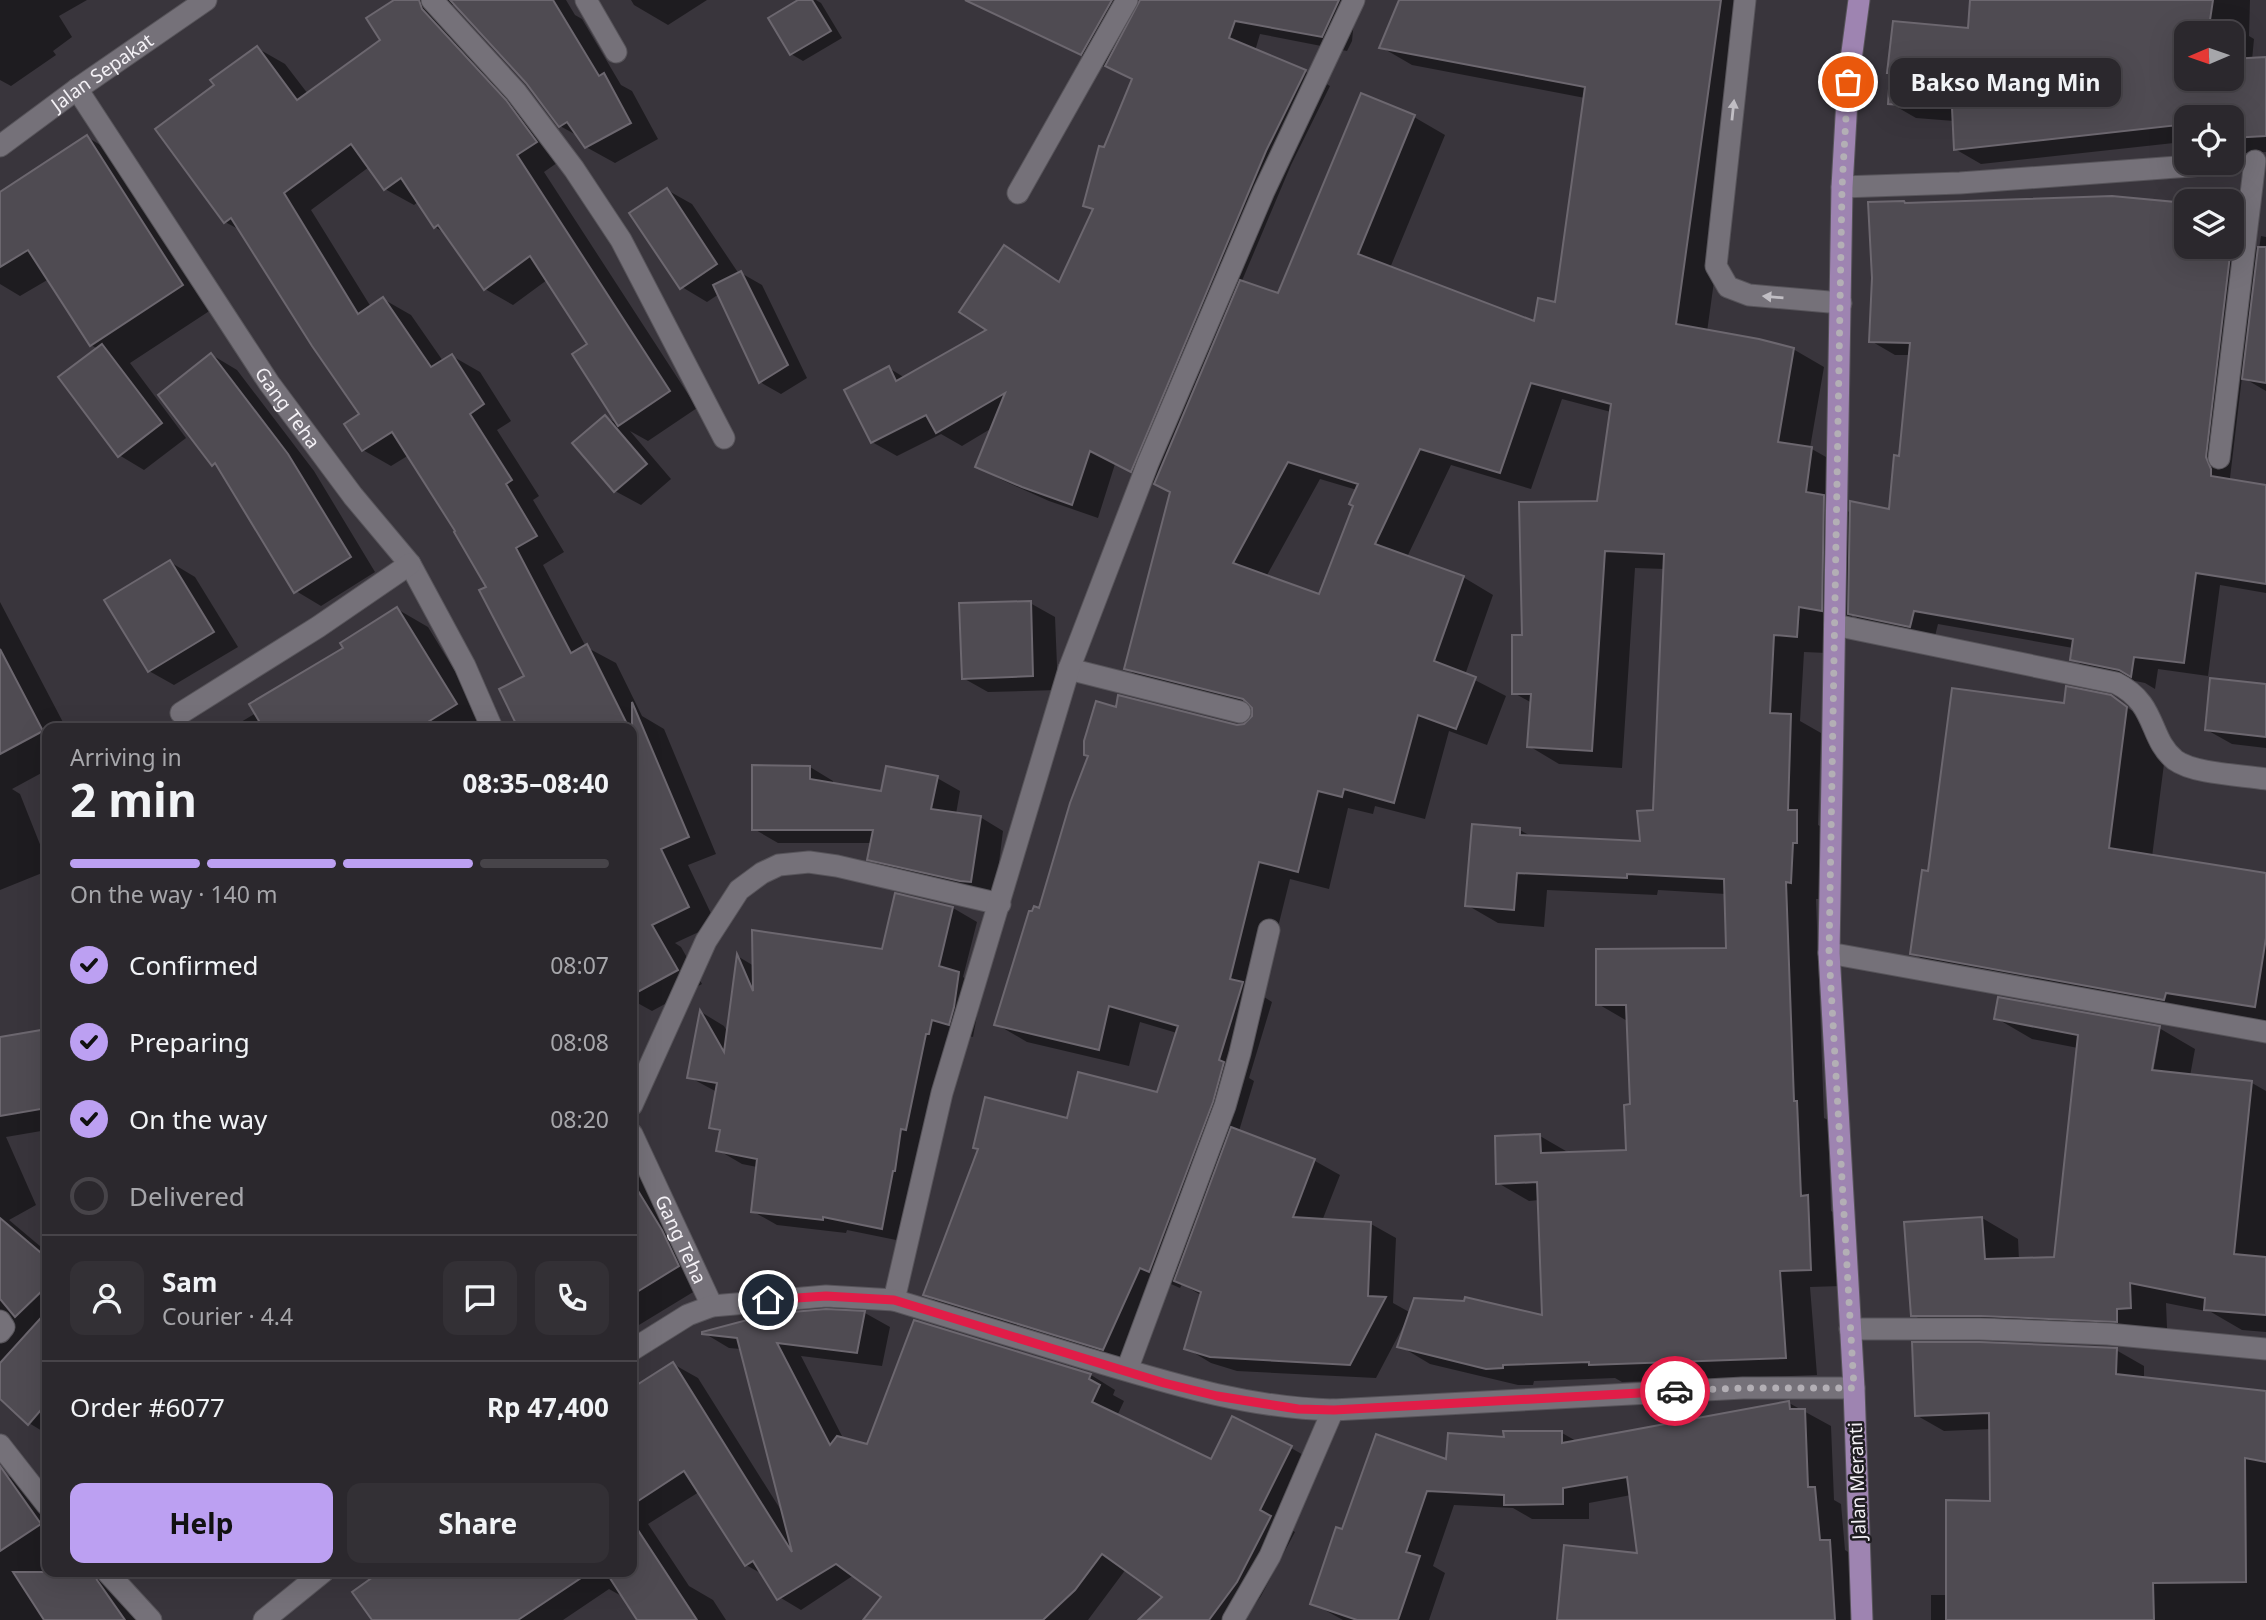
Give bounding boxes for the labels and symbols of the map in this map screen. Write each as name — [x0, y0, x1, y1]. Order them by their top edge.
north arrow — [2174, 21, 2244, 91]
street label: Jalan Sepakat — [44, 27, 158, 118]
pin — [1818, 52, 1878, 112]
callout: Bakso Mang Min — [1890, 57, 2121, 106]
one-way arrow — [1727, 99, 1738, 121]
one-way arrow — [1761, 291, 1783, 302]
street label: Gang Teha — [249, 362, 326, 454]
street label: Gang Teha — [649, 1191, 713, 1288]
pin — [738, 1270, 798, 1330]
courier — [1640, 1356, 1710, 1426]
street label: Jalan Meranti — [1842, 1422, 1872, 1542]

